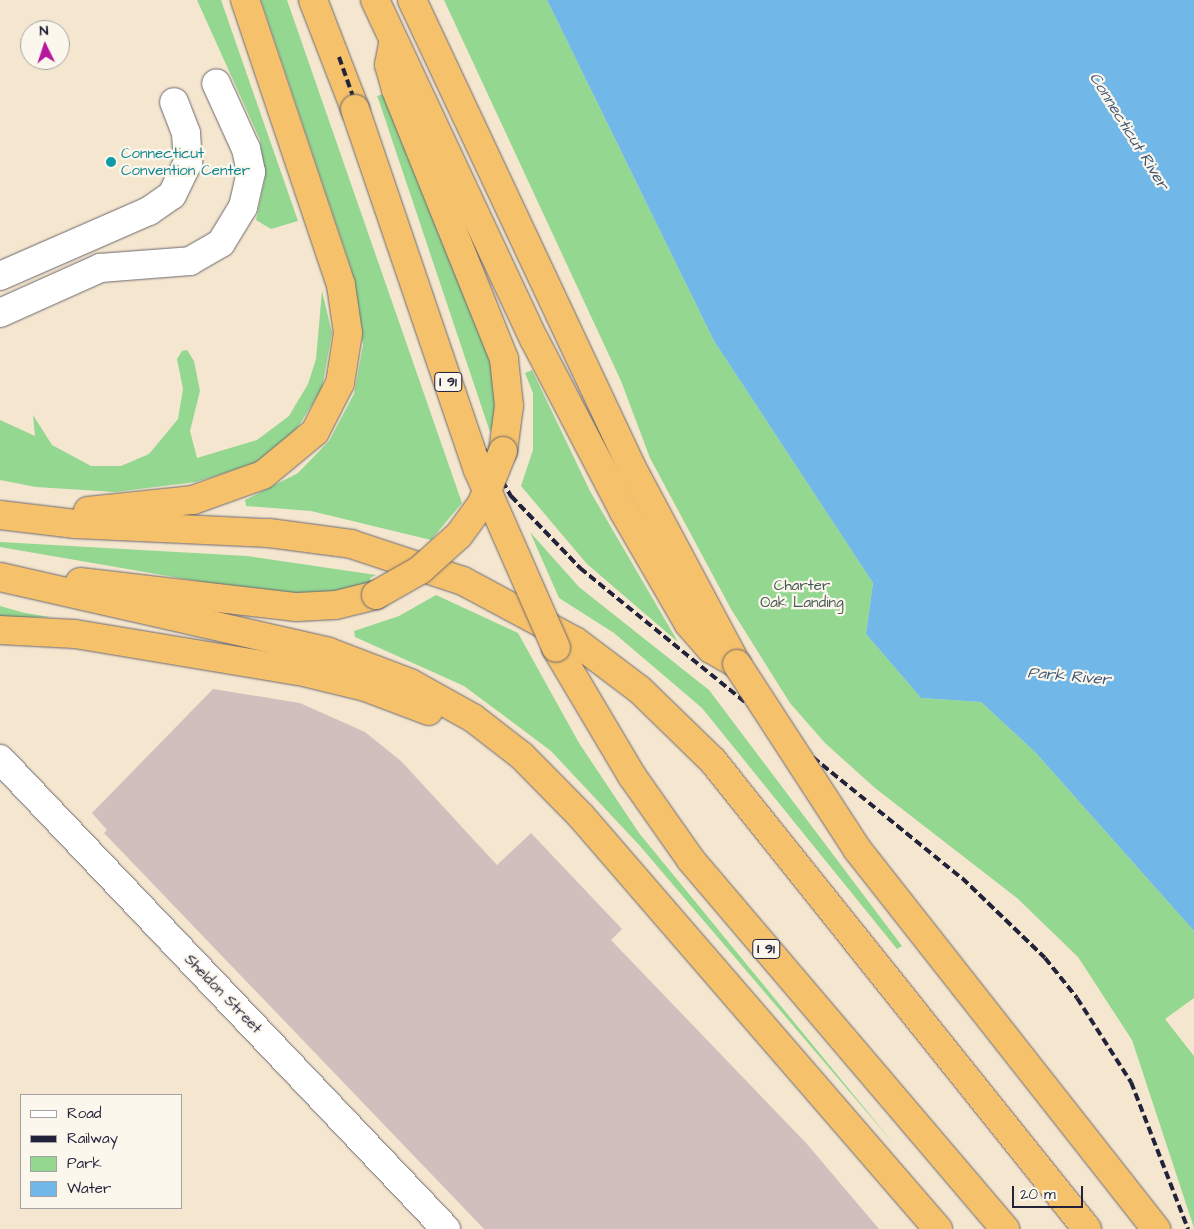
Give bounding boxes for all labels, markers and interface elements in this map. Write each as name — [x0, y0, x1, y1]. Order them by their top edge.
north arrow — [20, 20, 70, 70]
text: N — [39, 21, 49, 41]
water label: Connecticut River — [1085, 69, 1173, 193]
place label: Connecticut Convention Center — [121, 144, 250, 179]
marker: Connecticut Convention Center — [105, 156, 117, 168]
road number: I 91 — [434, 371, 462, 394]
park label: Charter Oak Landing — [760, 576, 844, 611]
water label: Park River — [1027, 663, 1111, 689]
road number: I 91 — [752, 938, 780, 961]
street label: Sheldon Street — [181, 951, 265, 1037]
legend — [20, 1094, 182, 1209]
text: Road — [67, 1103, 101, 1124]
text: Railway — [67, 1128, 118, 1149]
text: Park — [67, 1153, 102, 1174]
scale bar — [1014, 1176, 1085, 1208]
text: Water — [67, 1178, 111, 1199]
text: 20 m — [1020, 1184, 1056, 1205]

